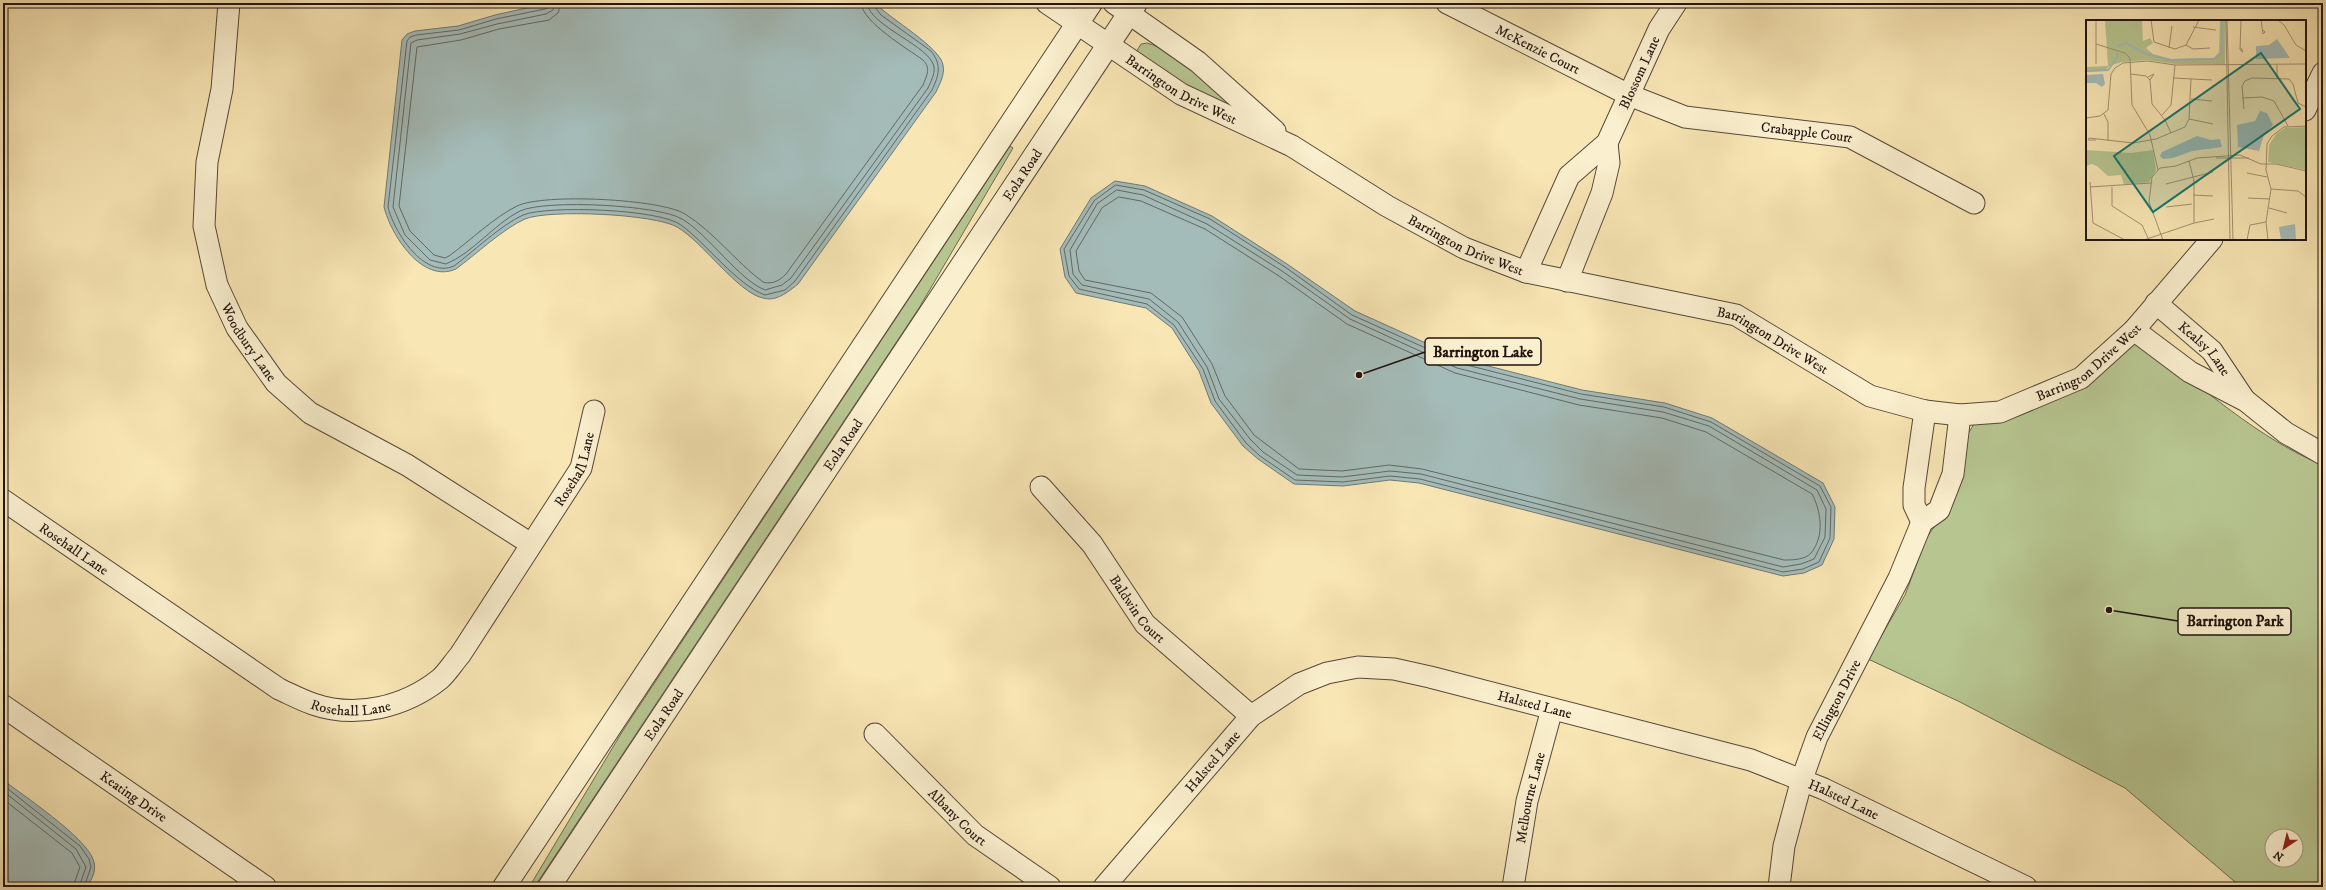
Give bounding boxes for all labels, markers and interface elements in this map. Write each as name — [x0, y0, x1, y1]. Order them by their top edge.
inset map — [2086, 20, 2306, 240]
street label: McKenzie Court — [1492, 21, 1583, 79]
street label: Blossom Lane — [1616, 33, 1665, 112]
street label: Barrington Drive West — [1122, 51, 1240, 129]
street label: Crabapple Court — [1760, 118, 1857, 147]
street label: Eola Road — [999, 146, 1047, 205]
street label: Barrington Drive West — [1404, 211, 1526, 280]
street label: Woodbury Lane — [216, 299, 280, 386]
street label: Barrington Drive West — [1715, 303, 1832, 379]
street label: Kealsy Lane — [2174, 318, 2234, 380]
street label: Barrington Drive West — [2033, 320, 2146, 406]
callout: Barrington Lake — [1425, 338, 1541, 365]
text: Barrington Lake — [1433, 343, 1534, 362]
street label: Eola Road — [820, 416, 867, 475]
street label: Rosehall Lane — [551, 430, 599, 510]
street label: Rosehall Lane — [35, 519, 112, 580]
street label: Baldwin Court — [1105, 572, 1169, 648]
callout: Barrington Park — [2178, 608, 2291, 635]
text: Barrington Park — [2186, 612, 2284, 631]
street label: Ellington Drive — [1809, 657, 1865, 744]
street label: Eola Road — [641, 686, 688, 745]
street label: Halsted Lane — [1495, 687, 1574, 723]
street label: Rosehall Lane — [308, 696, 393, 721]
street label: Halsted Lane — [1181, 727, 1245, 796]
street label: Melbourne Lane — [1512, 750, 1550, 845]
street label: Keating Drive — [96, 768, 171, 827]
street label: Halsted Lane — [1806, 776, 1882, 824]
street label: Albany Court — [924, 785, 990, 851]
north arrow — [2264, 828, 2304, 868]
text: N — [2271, 847, 2287, 864]

